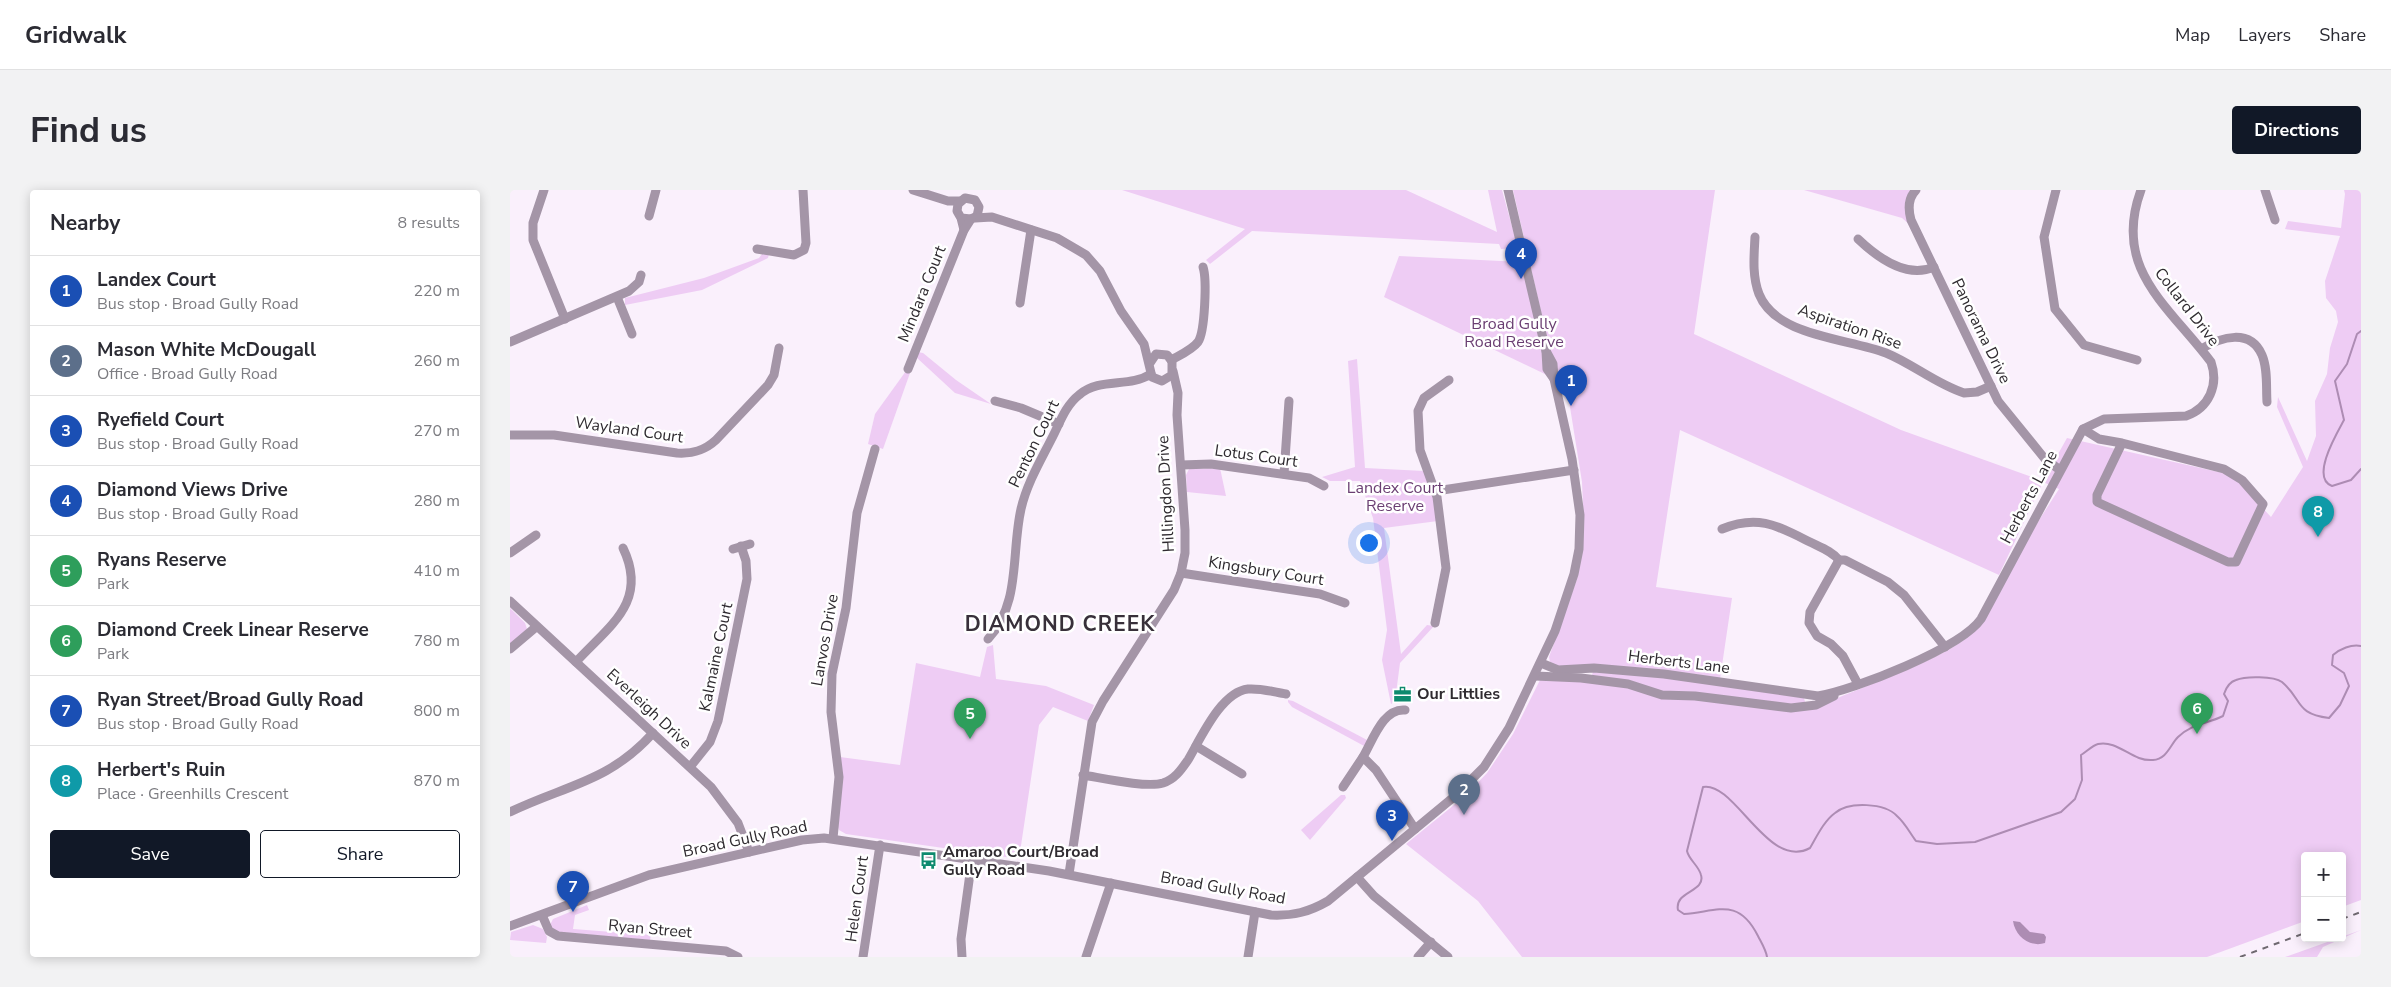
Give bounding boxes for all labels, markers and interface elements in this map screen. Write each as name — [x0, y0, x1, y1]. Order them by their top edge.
text: Gridwalk — [25, 19, 126, 51]
text: Map — [2175, 23, 2210, 47]
text: Layers — [2238, 23, 2291, 47]
text: Share — [2319, 23, 2366, 47]
button: Directions — [2232, 106, 2361, 154]
text: Find us — [30, 107, 147, 154]
text: Nearby — [50, 209, 120, 237]
text: 8 results — [398, 212, 460, 234]
pin: 4 — [1505, 238, 1537, 279]
street label: Mindara Court — [893, 242, 952, 346]
street label: Collard Drive — [2149, 263, 2225, 351]
text: Landex Court — [97, 267, 216, 293]
street label: Panorama Drive — [1946, 275, 2016, 387]
text: 1 — [61, 280, 71, 302]
text: 220 m — [413, 280, 460, 302]
text: Bus stop · Broad Gully Road — [97, 293, 299, 315]
street label: Aspiration Rise — [1795, 299, 1905, 355]
park label: Broad Gully Road Reserve — [1464, 313, 1564, 353]
text: Mason White McDougall — [97, 337, 316, 363]
text: 2 — [61, 350, 71, 372]
text: 260 m — [413, 350, 460, 372]
text: Office · Broad Gully Road — [97, 363, 278, 385]
pin: 1 — [1555, 365, 1587, 406]
street label: Penton Court — [1003, 396, 1065, 491]
text: Ryefield Court — [97, 407, 224, 433]
street label: Wayland Court — [574, 412, 685, 449]
text: 3 — [61, 420, 71, 442]
text: 270 m — [413, 420, 460, 442]
text: Bus stop · Broad Gully Road — [97, 433, 299, 455]
street label: Hillingdon Drive — [1152, 435, 1180, 553]
street label: Lotus Court — [1213, 439, 1299, 473]
street label: Herberts Lane — [1995, 447, 2063, 547]
text: Diamond Views Drive — [97, 477, 288, 503]
park label: Landex Court Reserve — [1347, 477, 1444, 517]
text: 4 — [61, 490, 71, 512]
text: 280 m — [413, 490, 460, 512]
pin: 8 — [2302, 496, 2334, 537]
text: Bus stop · Broad Gully Road — [97, 503, 299, 525]
your location — [1356, 530, 1382, 556]
text: Ryans Reserve — [97, 547, 227, 573]
street label: Kingsbury Court — [1207, 551, 1326, 591]
text: 5 — [61, 560, 71, 582]
text: 410 m — [413, 560, 460, 582]
text: Park — [97, 573, 129, 595]
street label: Lanvos Drive — [806, 592, 844, 688]
street label: Kalmaine Court — [694, 600, 738, 713]
district label: DIAMOND CREEK — [965, 610, 1155, 638]
text: Diamond Creek Linear Reserve — [97, 617, 369, 643]
text: 6 — [61, 630, 71, 652]
text: 780 m — [413, 630, 460, 652]
text: Park — [97, 643, 129, 665]
street label: Herberts Lane — [1627, 645, 1731, 679]
street label: Everleigh Drive — [602, 664, 696, 754]
place label: Our Littlies — [1417, 683, 1500, 705]
office icon: Our Littlies — [1393, 684, 1413, 704]
text: Ryan Street/Broad Gully Road — [97, 687, 363, 713]
pin: 6 — [2181, 693, 2213, 734]
pin: 5 — [954, 698, 986, 739]
text: 7 — [61, 700, 71, 722]
text: 800 m — [413, 700, 460, 722]
text: Bus stop · Broad Gully Road — [97, 713, 299, 735]
text: Herbert's Ruin — [97, 757, 225, 783]
text: 8 — [61, 770, 71, 792]
text: 870 m — [413, 770, 460, 792]
pin: 2 — [1448, 774, 1480, 815]
text: Place · Greenhills Crescent — [97, 783, 288, 805]
pin: 3 — [1376, 800, 1408, 841]
street label: Broad Gully Road — [681, 815, 809, 863]
button: Save — [50, 830, 250, 878]
button: Share — [260, 830, 460, 878]
place label: Amaroo Court/Broad Gully Road — [943, 841, 1099, 881]
bus stop icon: Amaroo Court/Broad Gully Road — [919, 851, 939, 871]
map controls — [2301, 852, 2346, 942]
button: + — [2301, 852, 2346, 897]
street label: Helen Court — [840, 854, 874, 944]
street label: Broad Gully Road — [1159, 866, 1287, 910]
pin: 7 — [557, 871, 589, 912]
button: − — [2301, 897, 2346, 942]
street label: Ryan Street — [607, 914, 693, 944]

